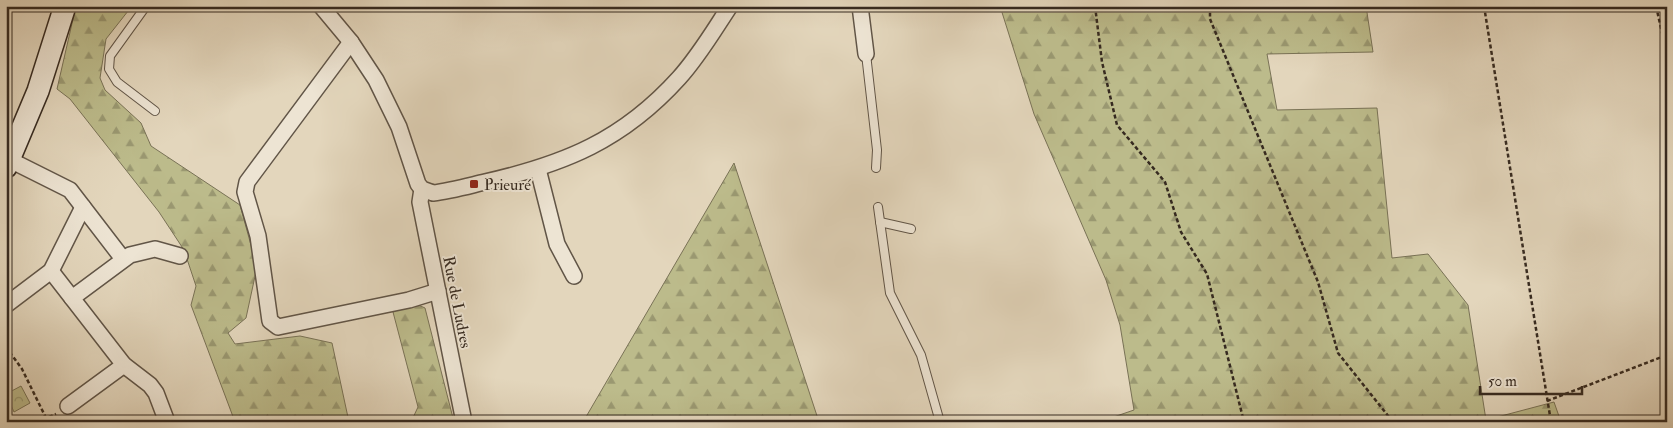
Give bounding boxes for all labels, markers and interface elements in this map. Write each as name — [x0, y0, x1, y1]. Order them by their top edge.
place label: Prieuré — [484, 175, 531, 195]
marker: Prieuré — [468, 178, 480, 190]
street label: Rue de Ludres — [438, 254, 476, 350]
scale bar — [1480, 363, 1583, 395]
text: 50 m — [1488, 372, 1517, 391]

